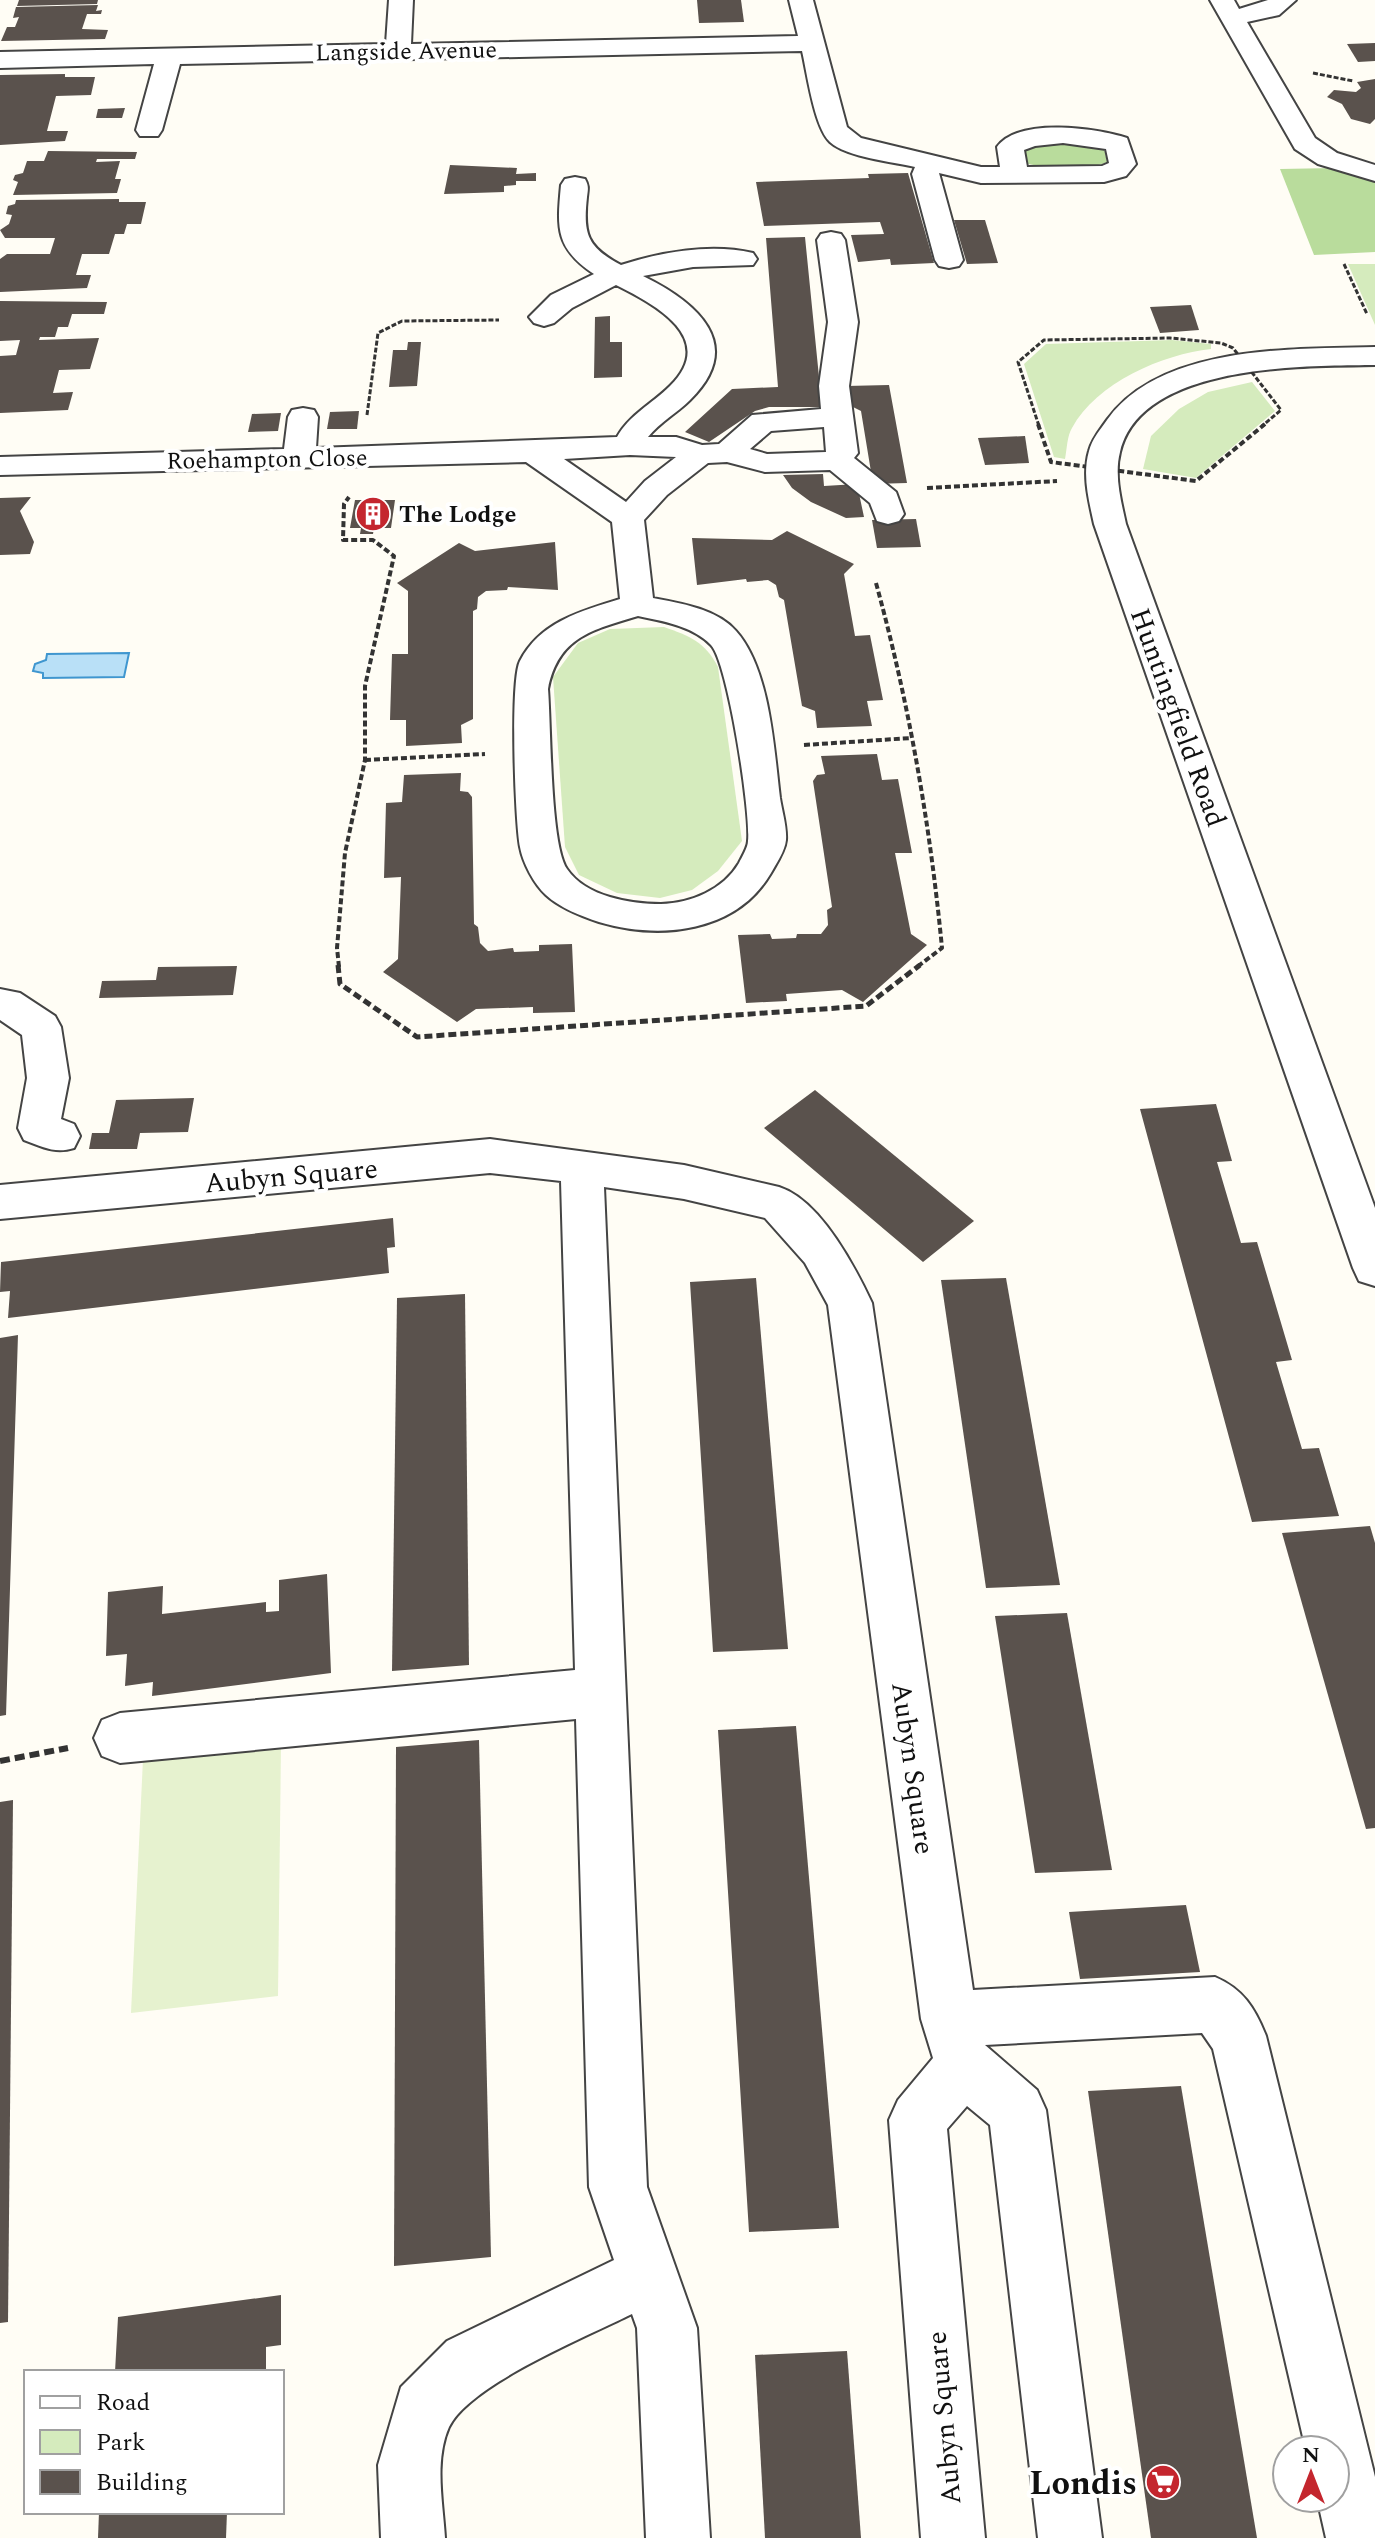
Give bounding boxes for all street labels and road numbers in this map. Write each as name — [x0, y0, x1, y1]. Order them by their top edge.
street label: Langside Avenue — [315, 32, 497, 72]
street label: Roehampton Close — [166, 440, 368, 480]
street label: Huntingfield Road — [1118, 602, 1237, 833]
street label: Aubyn Square — [203, 1148, 380, 1205]
street label: Aubyn Square — [879, 1679, 946, 1857]
street label: Aubyn Square — [916, 2329, 973, 2506]

